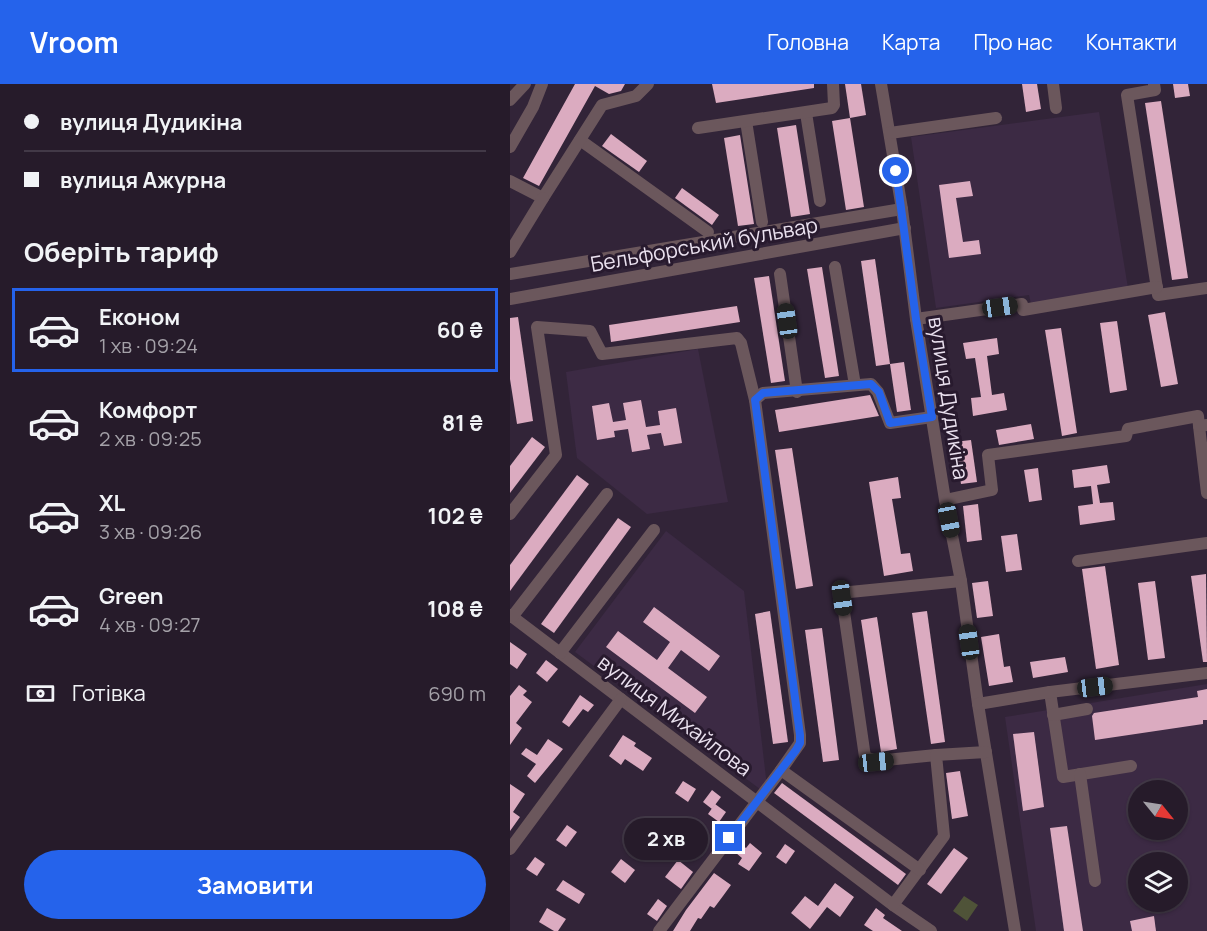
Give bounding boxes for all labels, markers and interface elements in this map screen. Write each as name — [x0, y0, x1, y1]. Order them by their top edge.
text: Vroom — [30, 23, 119, 61]
text: Головна — [767, 28, 849, 56]
text: Карта — [882, 28, 940, 56]
text: Про нас — [973, 28, 1053, 56]
text: Контакти — [1086, 28, 1177, 56]
text: вулиця Дудикіна — [60, 107, 243, 137]
route start — [882, 157, 909, 184]
text: вулиця Ажурна — [60, 165, 226, 195]
street label: Бельфорський бульвар — [588, 210, 820, 278]
text: Оберіть тариф — [24, 233, 219, 270]
car — [981, 296, 1019, 318]
text: Економ — [99, 302, 180, 332]
car — [776, 302, 798, 340]
icon: car — [27, 303, 81, 357]
street label: вулиця Дудикіна — [922, 314, 976, 482]
text: 60 ₴ — [437, 315, 483, 345]
text: 1 хв · 09:24 — [99, 332, 198, 359]
text: Комфорт — [99, 395, 197, 425]
icon: car — [27, 396, 81, 450]
text: 81 ₴ — [442, 408, 483, 438]
text: 2 хв · 09:25 — [99, 425, 202, 452]
text: XL — [99, 488, 125, 518]
icon: car — [27, 489, 81, 543]
text: 102 ₴ — [428, 501, 483, 531]
car — [937, 501, 961, 539]
text: 3 хв · 09:26 — [99, 518, 202, 545]
car — [831, 579, 853, 617]
text: Green — [99, 581, 164, 611]
icon: car — [27, 582, 81, 636]
text: 108 ₴ — [427, 594, 483, 624]
text: 4 хв · 09:27 — [99, 611, 201, 638]
car — [958, 623, 980, 661]
street label: вулиця Михайлова — [592, 648, 758, 782]
car — [1076, 676, 1114, 698]
icon: cash — [24, 677, 57, 710]
text: Готівка — [72, 678, 146, 708]
text: 690 m — [428, 680, 486, 707]
car — [857, 751, 895, 773]
north arrow — [1128, 780, 1188, 840]
map controls — [1128, 780, 1188, 912]
callout: 2 хв — [624, 817, 708, 859]
route end — [715, 824, 742, 851]
text: 2 хв — [647, 825, 685, 852]
button: Замовити — [24, 850, 486, 919]
button: layers — [1128, 852, 1188, 912]

